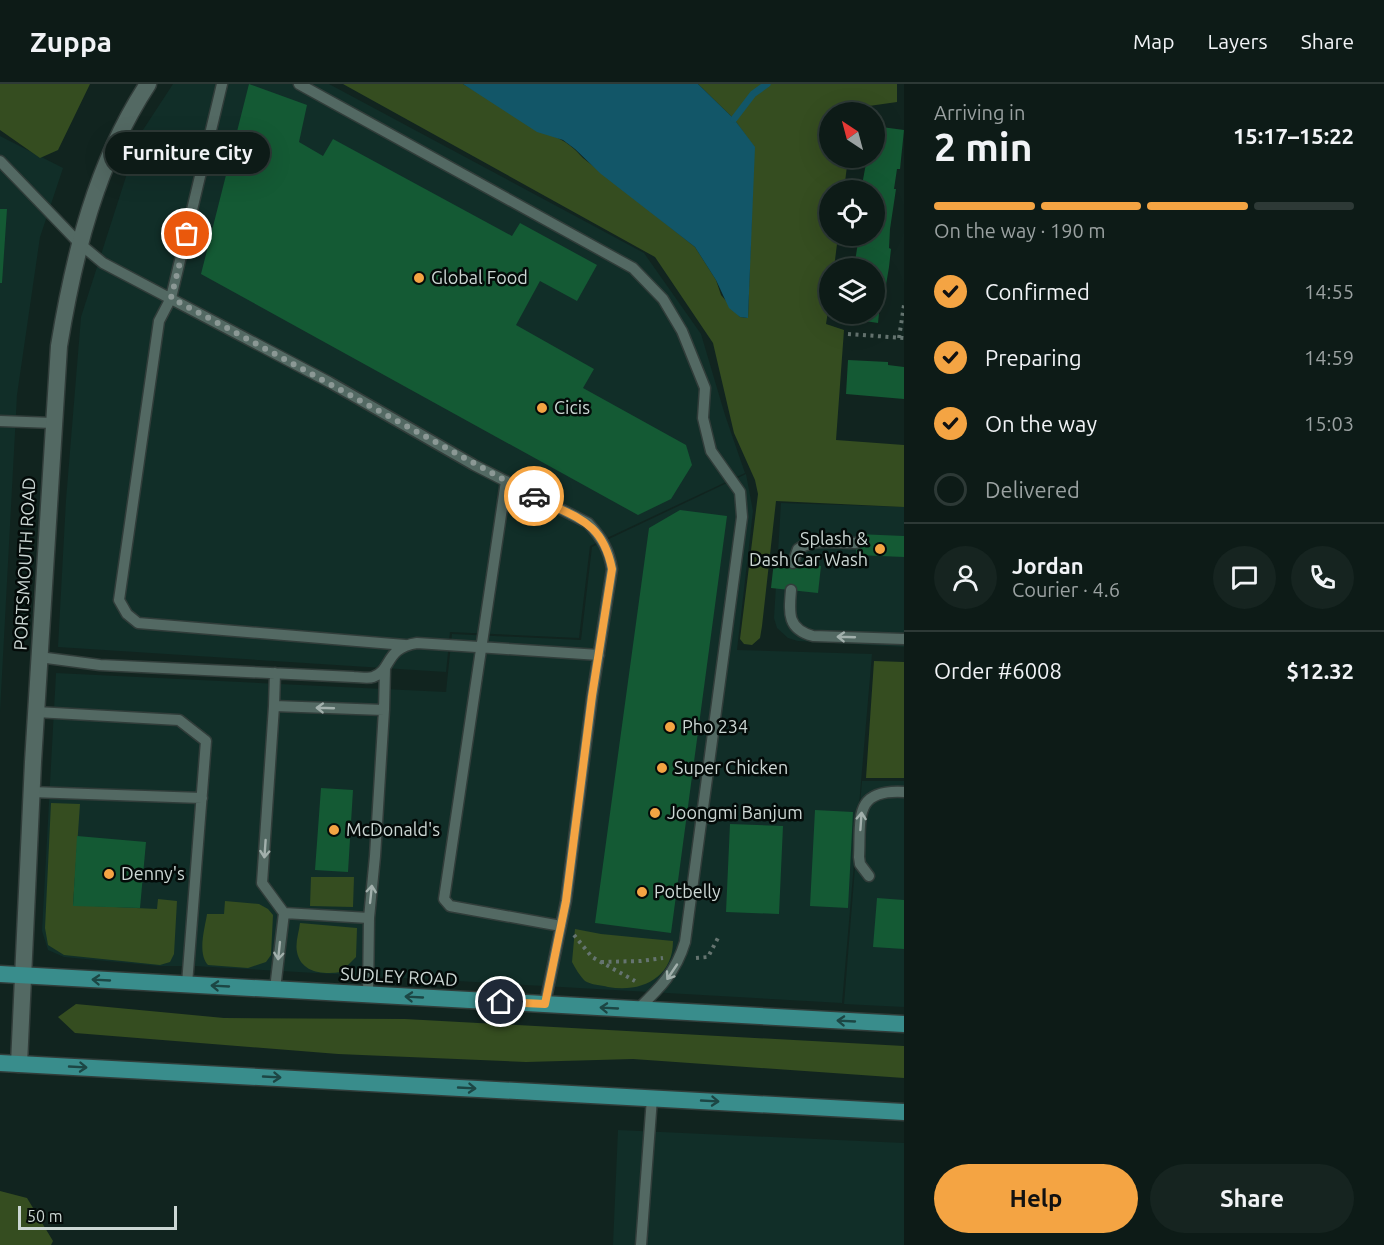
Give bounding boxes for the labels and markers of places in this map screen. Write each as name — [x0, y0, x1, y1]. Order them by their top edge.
callout: Furniture City — [104, 132, 270, 174]
pin — [161, 208, 212, 259]
place label: Global Food — [431, 267, 528, 287]
marker: Global Food — [412, 271, 426, 285]
place label: Cicis — [554, 397, 590, 417]
marker: Cicis — [535, 401, 549, 415]
place label: Splash & Dash Car Wash — [749, 528, 868, 569]
marker: Splash & Dash Car Wash — [873, 542, 887, 556]
place label: Pho 234 — [682, 716, 748, 736]
marker: Pho 234 — [663, 720, 677, 734]
place label: Super Chicken — [674, 757, 788, 777]
marker: Super Chicken — [655, 761, 669, 775]
place label: Joongmi Banjum — [667, 802, 803, 822]
marker: Joongmi Banjum — [648, 806, 662, 820]
place label: McDonald's — [346, 819, 440, 839]
marker: McDonald's — [327, 823, 341, 837]
place label: Denny's — [121, 863, 185, 883]
marker: Denny's — [102, 867, 116, 881]
place label: Potbelly — [654, 881, 721, 901]
marker: Potbelly — [635, 885, 649, 899]
pin — [475, 976, 526, 1027]

